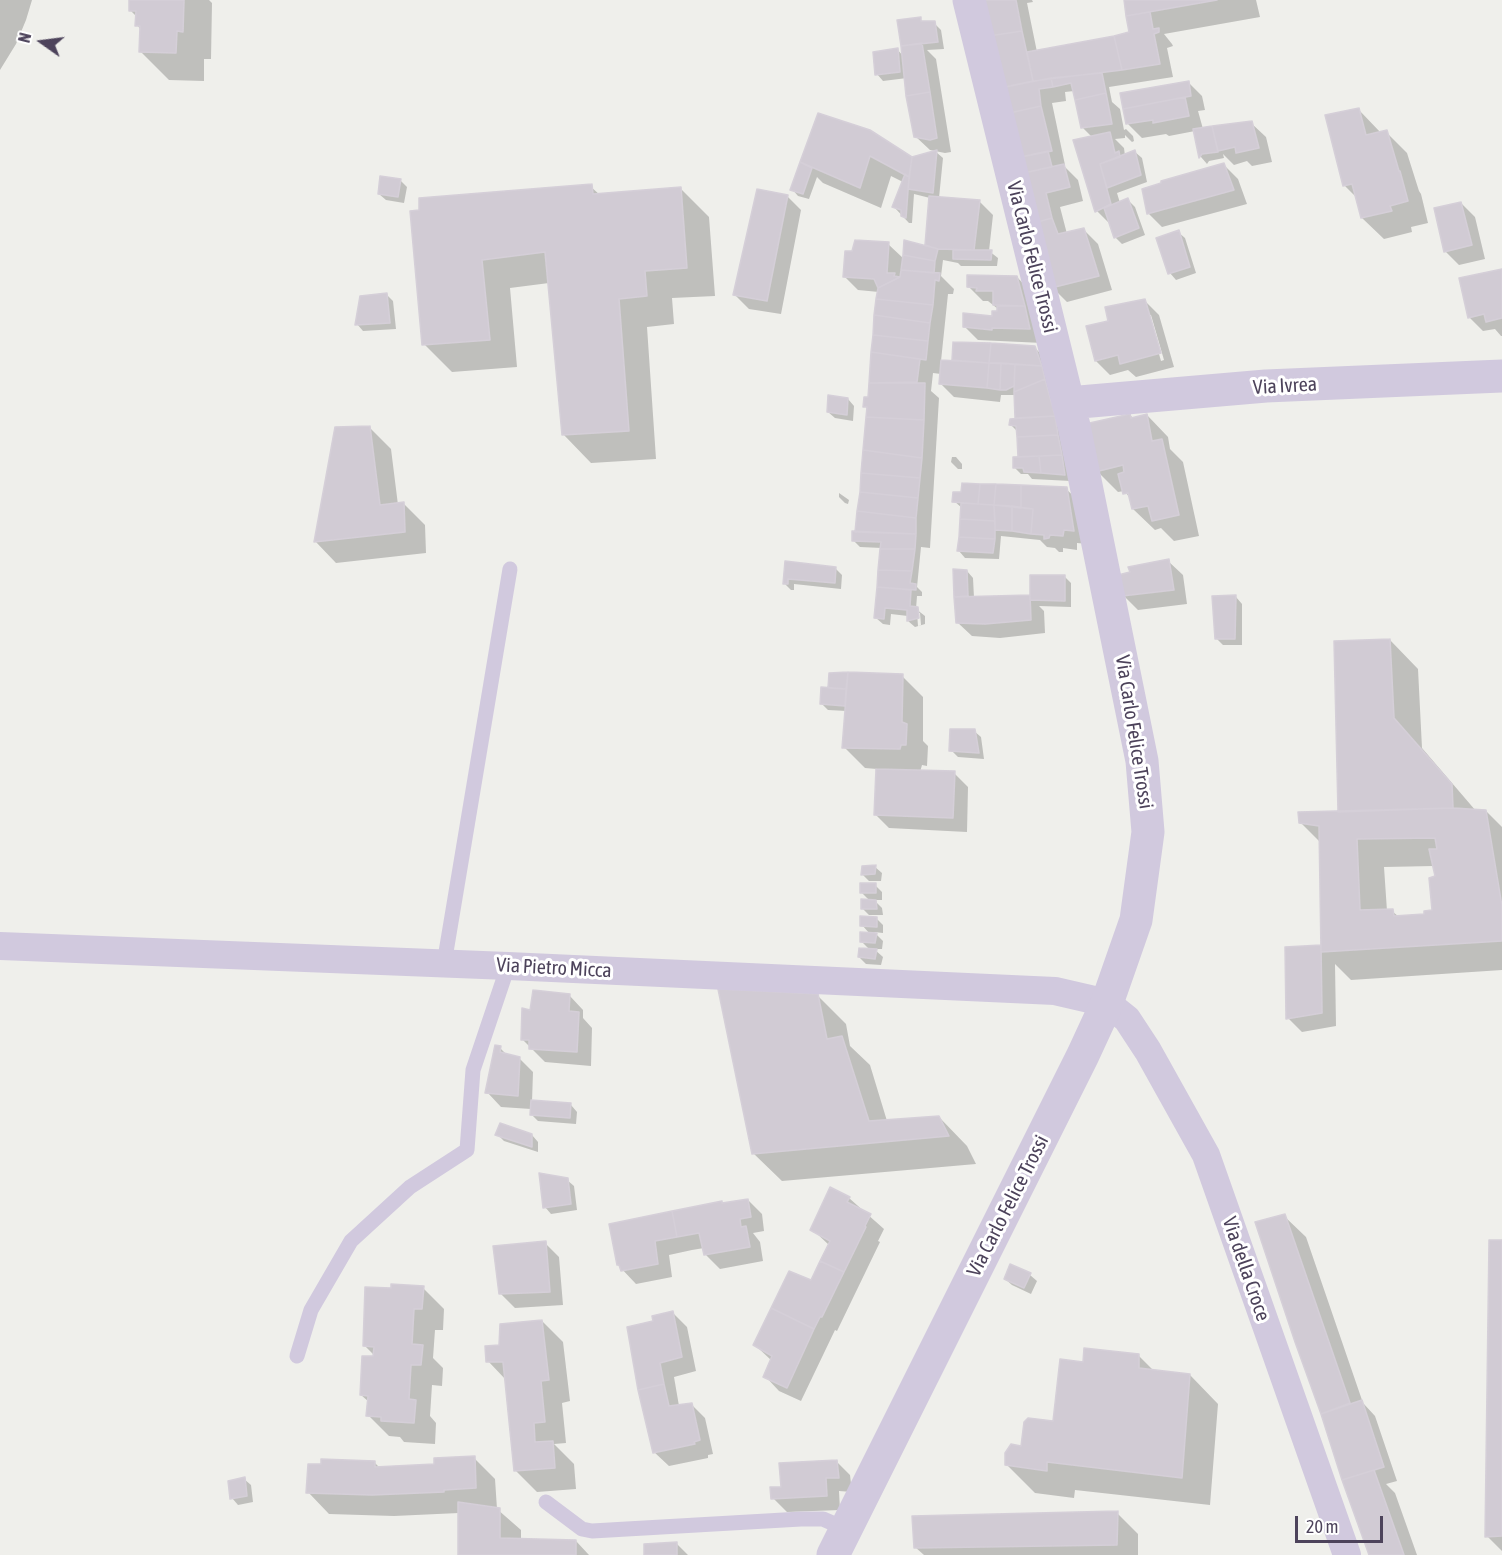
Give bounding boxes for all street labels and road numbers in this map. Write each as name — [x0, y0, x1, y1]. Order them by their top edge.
street label: Via Carlo Felice Trossi — [1002, 179, 1062, 335]
street label: Via Ivrea — [1252, 372, 1318, 400]
street label: Via Carlo Felice Trossi — [1110, 653, 1158, 811]
street label: Via Pietro Micca — [496, 953, 612, 983]
street label: Via Carlo Felice Trossi — [962, 1131, 1054, 1281]
street label: Via della Croce — [1217, 1214, 1275, 1324]

